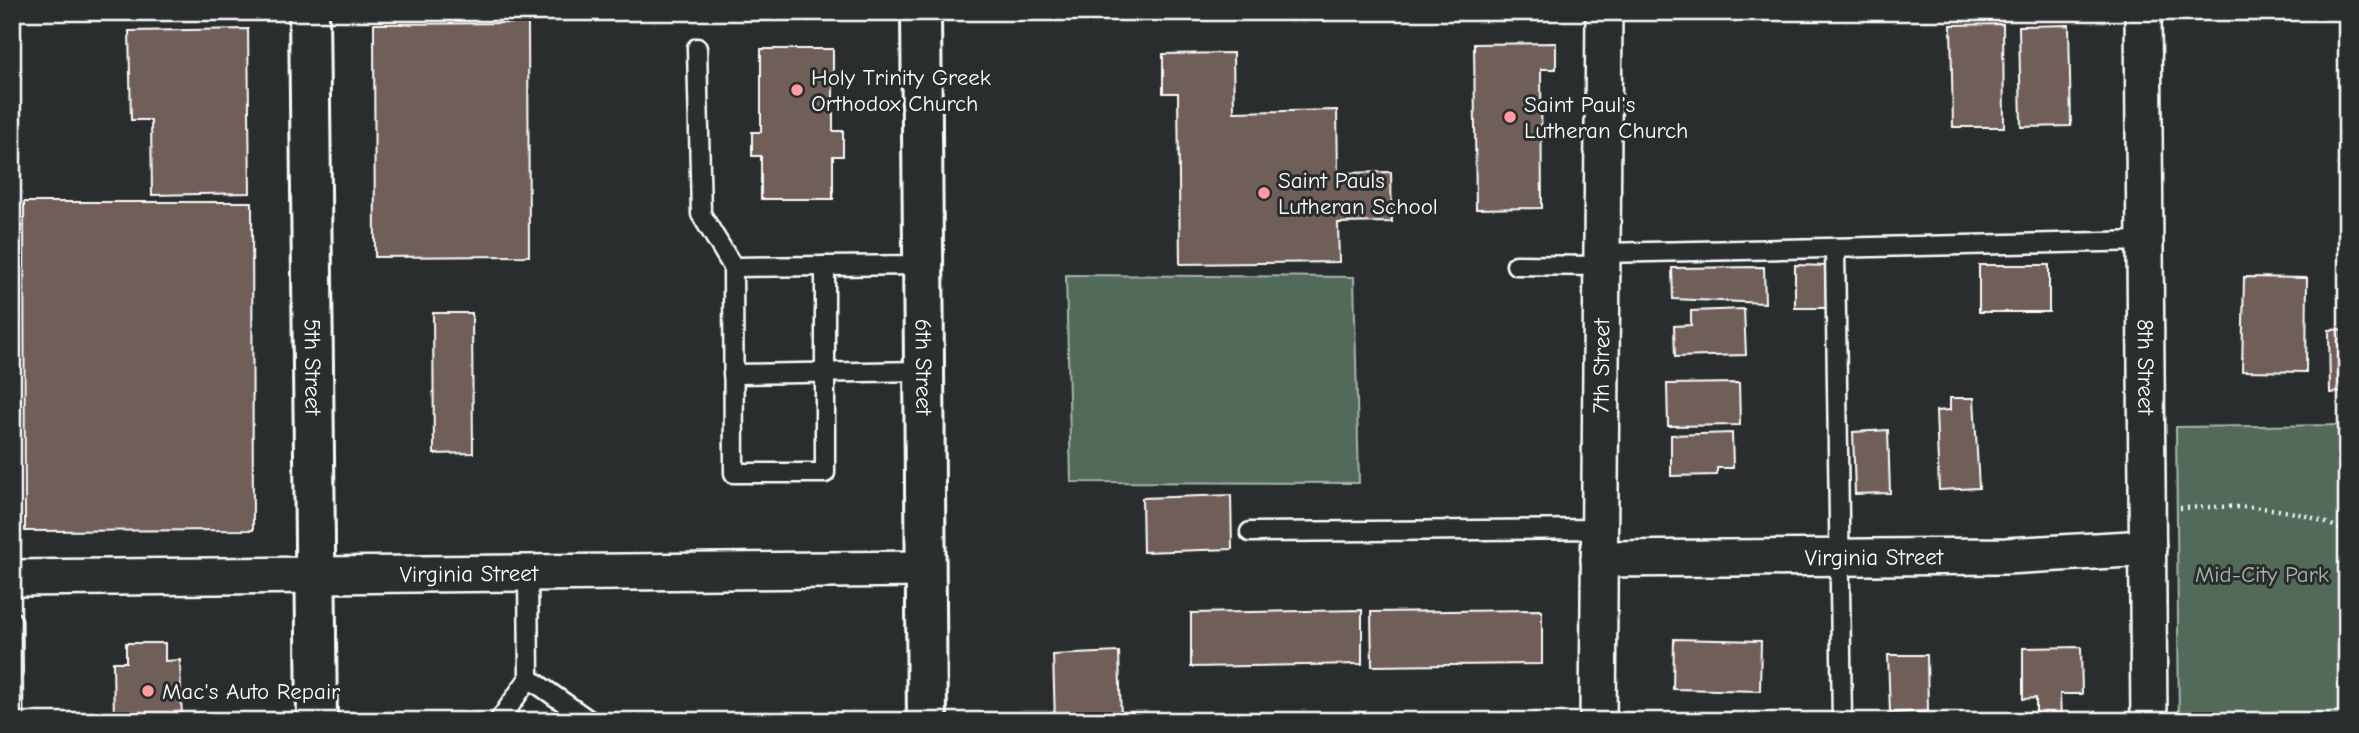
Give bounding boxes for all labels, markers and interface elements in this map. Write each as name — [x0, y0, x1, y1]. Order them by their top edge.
place label: Holy Trinity Greek Orthodox Church — [811, 64, 991, 117]
marker: Holy Trinity Greek Orthodox Church — [789, 82, 805, 98]
place label: Saint Paul's Lutheran Church — [1524, 91, 1688, 144]
marker: Saint Paul's Lutheran Church — [1502, 109, 1518, 125]
place label: Saint Pauls Lutheran School — [1278, 167, 1438, 220]
marker: Saint Pauls Lutheran School — [1256, 185, 1272, 201]
street label: 7th Street — [1587, 317, 1615, 414]
street label: 5th Street — [299, 318, 327, 417]
street label: 6th Street — [910, 319, 938, 417]
street label: 8th Street — [2132, 319, 2160, 417]
street label: Virginia Street — [1805, 543, 1945, 571]
street label: Virginia Street — [400, 559, 540, 588]
park label: Mid-City Park — [2195, 561, 2329, 588]
place label: Mac's Auto Repair — [162, 678, 341, 705]
marker: Mac's Auto Repair — [140, 683, 156, 699]

